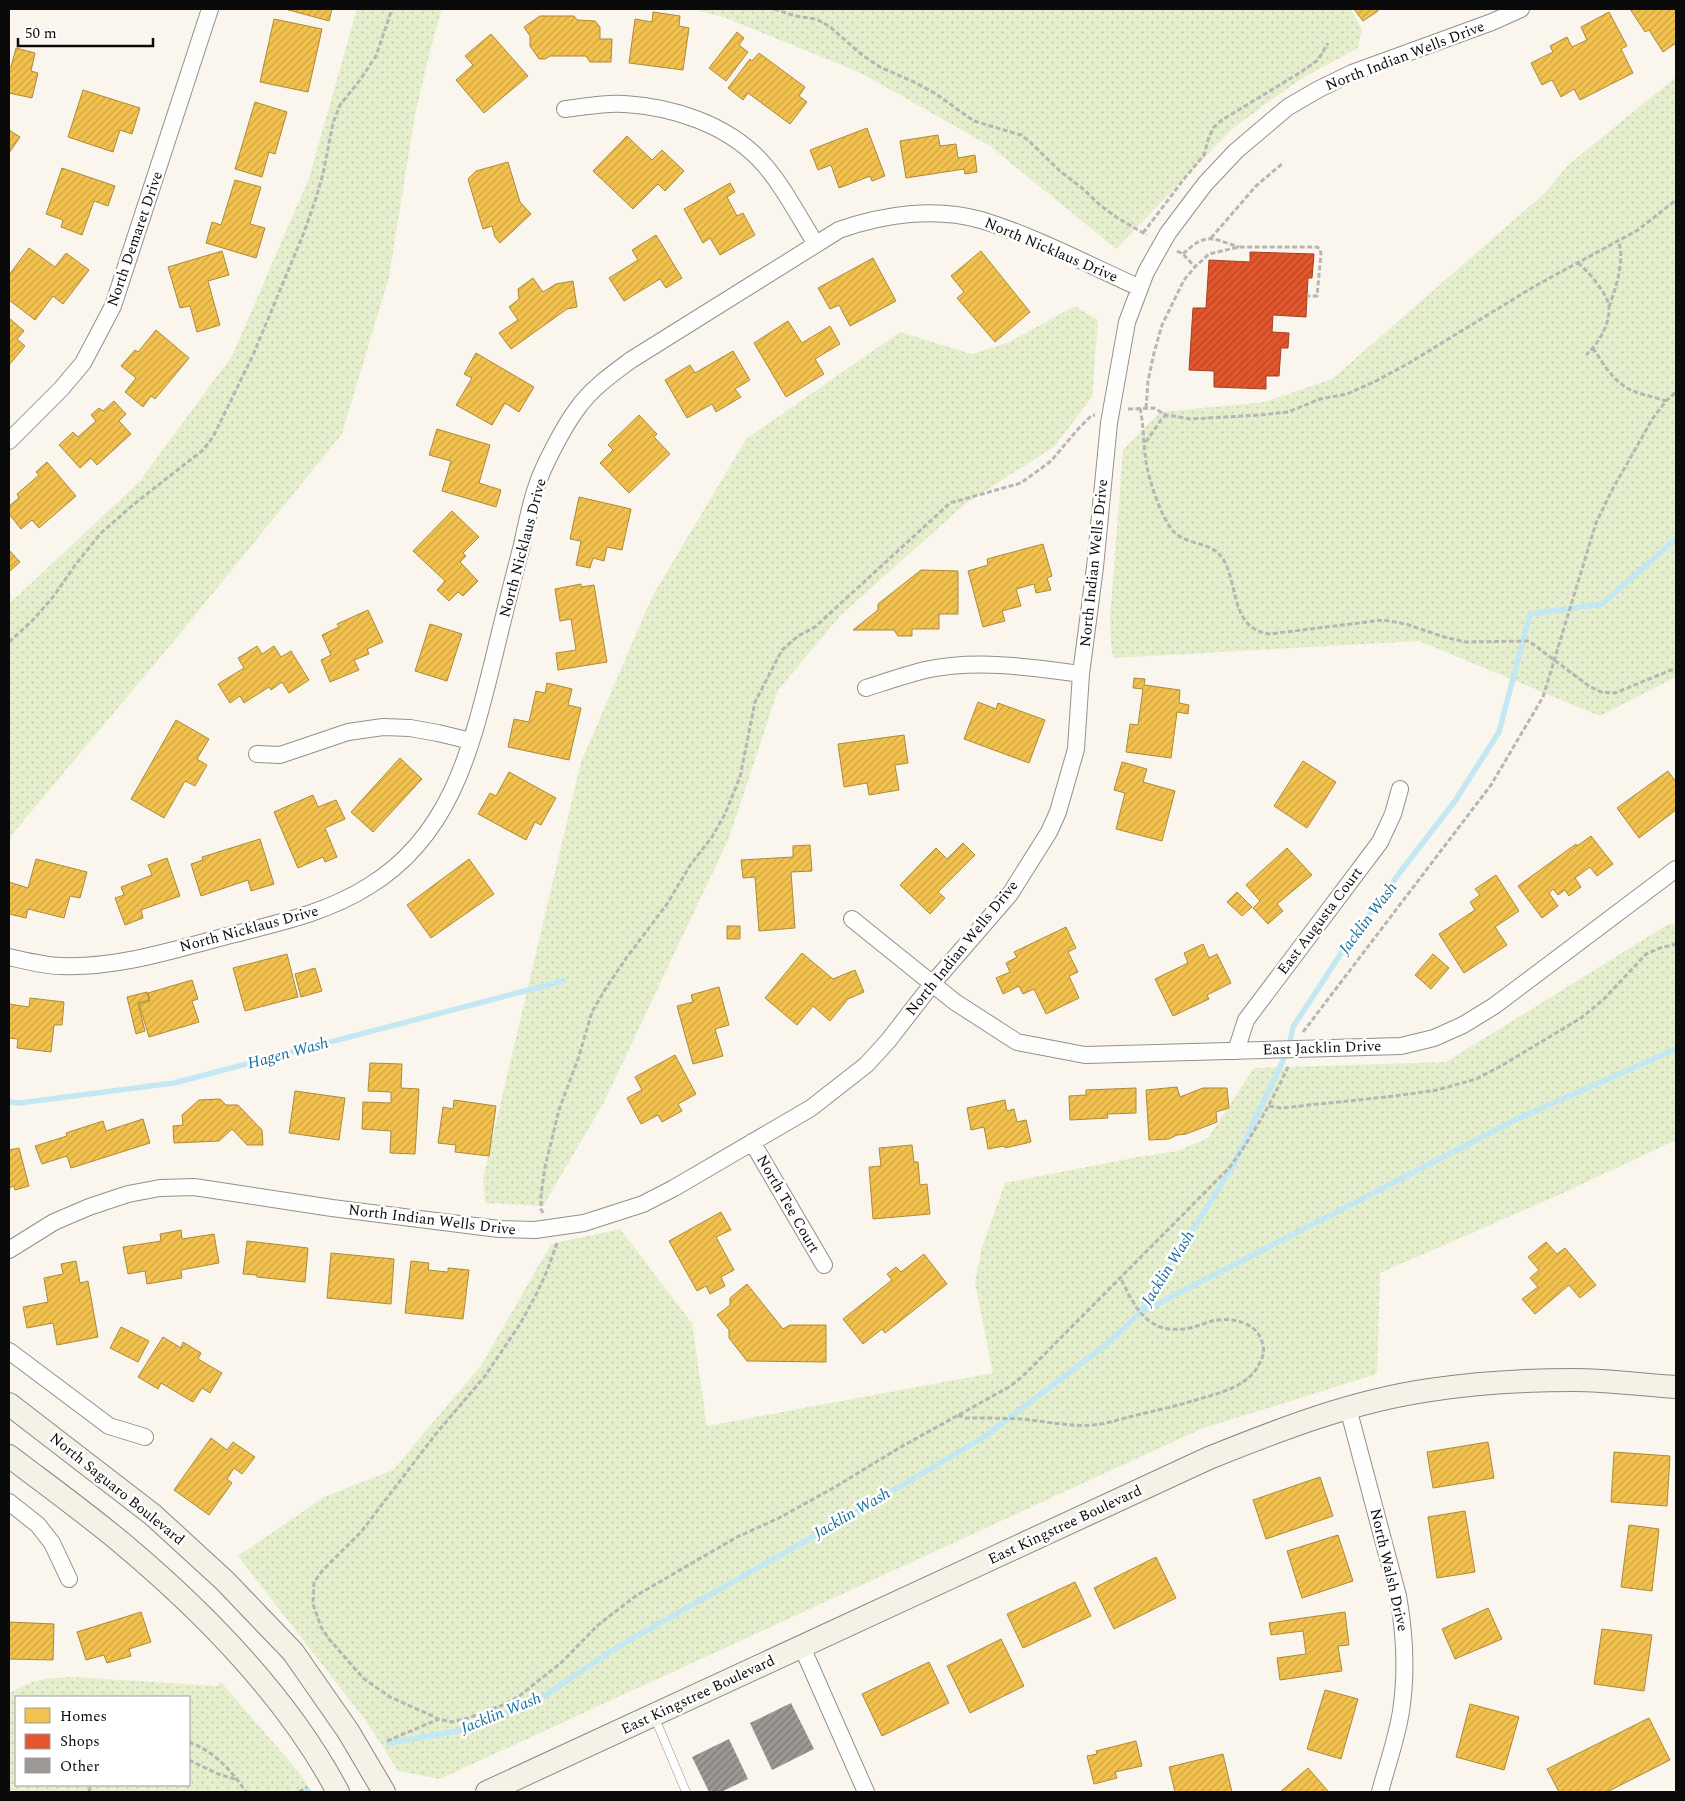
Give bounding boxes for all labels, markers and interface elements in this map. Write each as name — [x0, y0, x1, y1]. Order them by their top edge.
scale bar — [18, 15, 152, 47]
street label: North Indian Wells Drive — [1322, 15, 1488, 97]
text: 50 m — [25, 22, 57, 45]
street label: North Demaret Drive — [101, 168, 169, 310]
street label: North Nicklaus Drive — [981, 211, 1121, 289]
street label: North Nicklaus Drive — [493, 476, 553, 620]
street label: North Indian Wells Drive — [1074, 478, 1114, 648]
street label: East Augusta Court — [1272, 862, 1368, 980]
street label: North Indian Wells Drive — [900, 875, 1024, 1021]
water label: Jacklin Wash — [1332, 877, 1403, 960]
street label: North Nicklaus Drive — [177, 899, 321, 959]
water label: Hagen Wash — [245, 1031, 331, 1075]
street label: East Jacklin Drive — [1262, 1034, 1382, 1062]
street label: North Tee Court — [751, 1151, 825, 1257]
street label: North Indian Wells Drive — [347, 1198, 517, 1242]
water label: Jacklin Wash — [1135, 1226, 1201, 1311]
street label: North Saguaro Boulevard — [44, 1427, 190, 1551]
street label: East Kingstree Boulevard — [984, 1479, 1146, 1571]
water label: Jacklin Wash — [808, 1481, 895, 1545]
street label: North Walsh Drive — [1364, 1506, 1414, 1634]
street label: East Kingstree Boulevard — [617, 1649, 779, 1741]
water label: Jacklin Wash — [456, 1686, 545, 1740]
legend — [15, 1696, 190, 1786]
text: Homes — [60, 1705, 107, 1728]
text: Shops — [60, 1730, 100, 1753]
text: Other — [60, 1755, 99, 1778]

